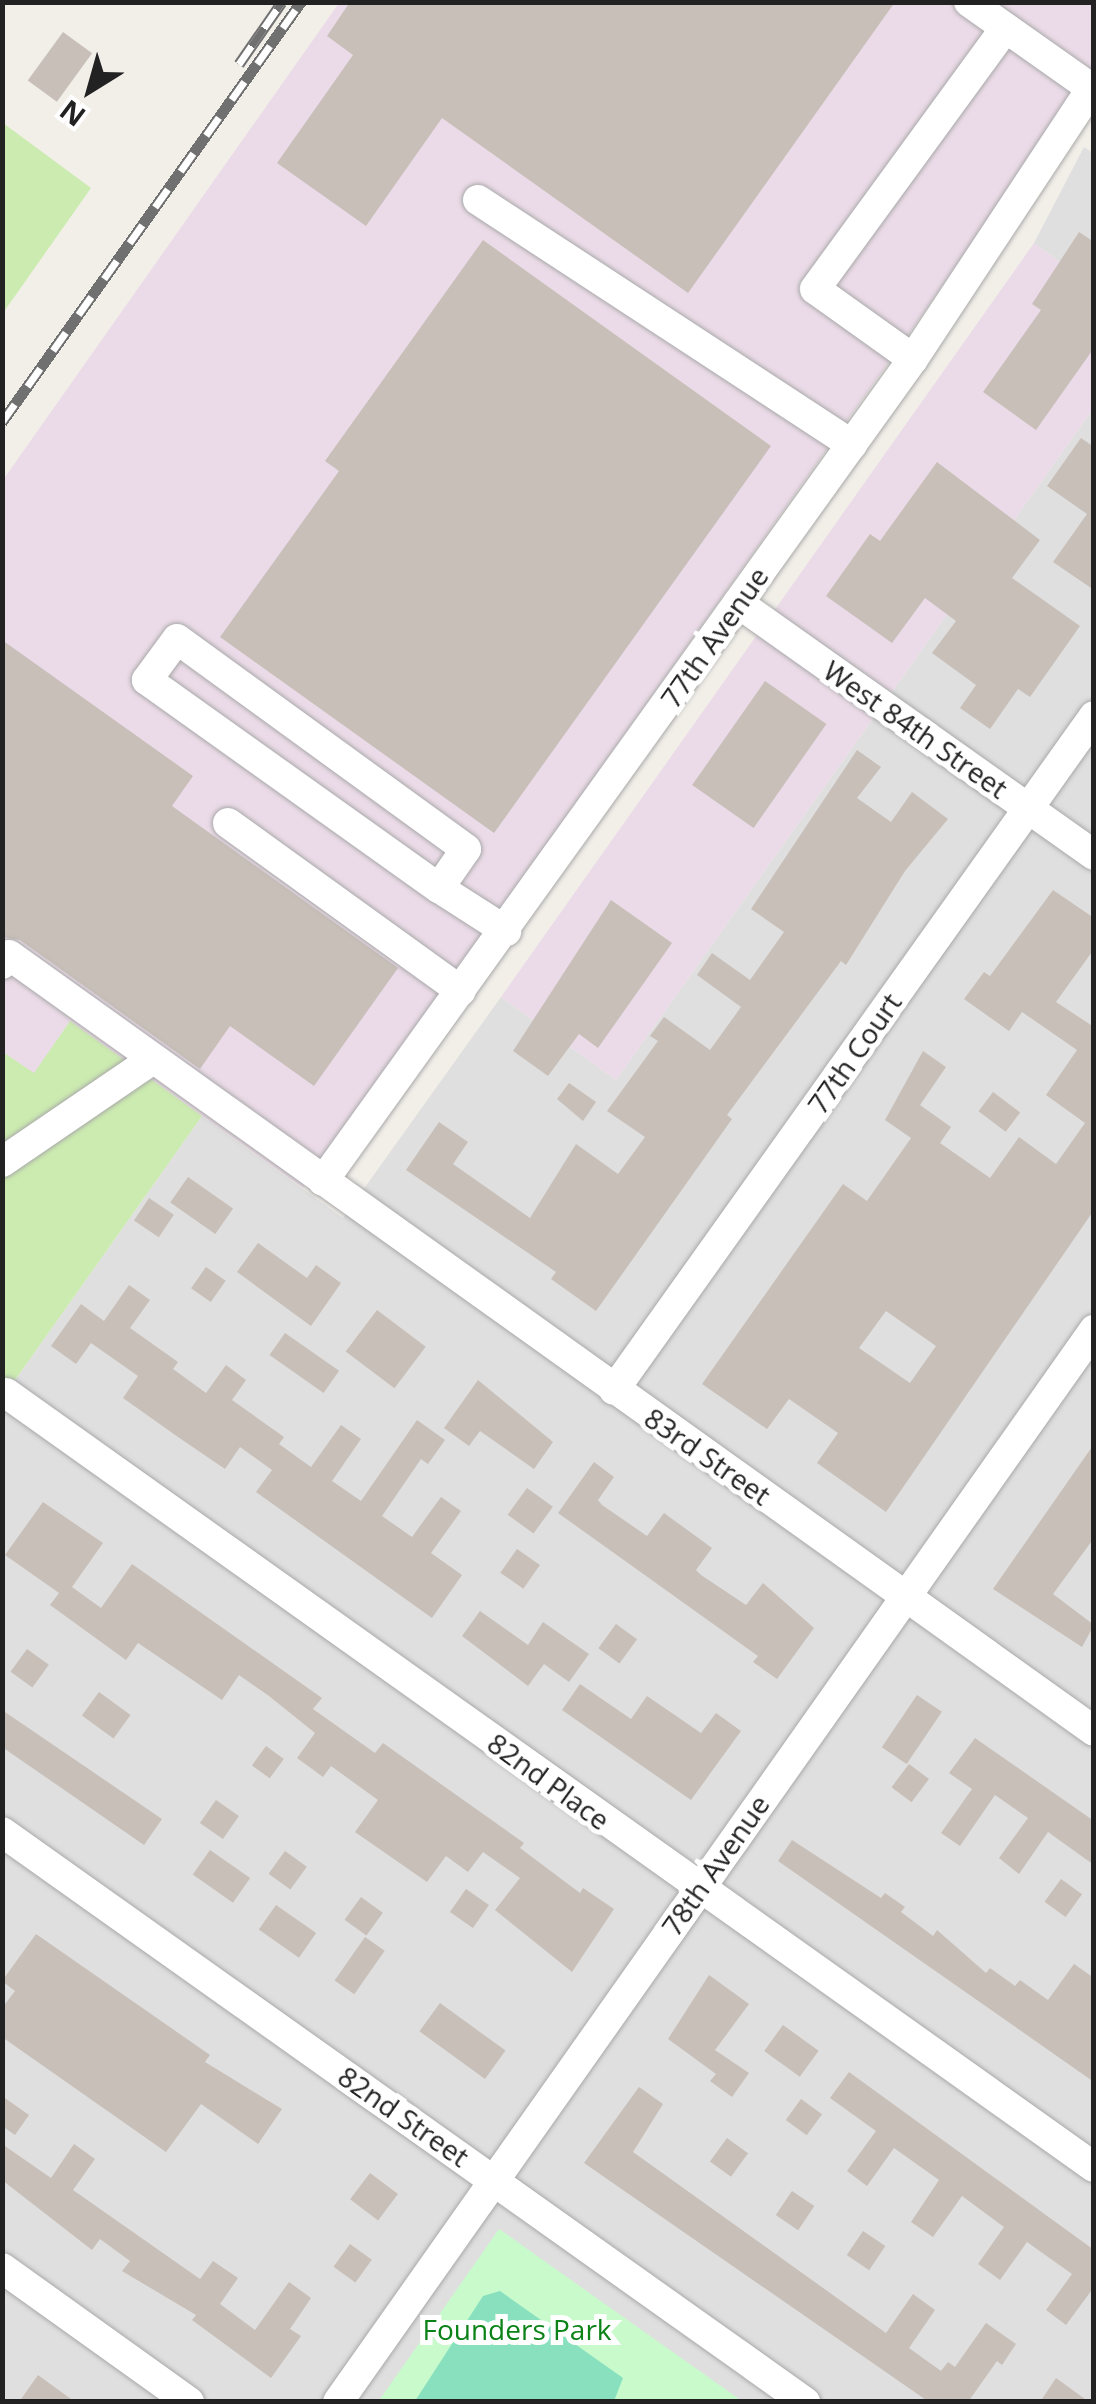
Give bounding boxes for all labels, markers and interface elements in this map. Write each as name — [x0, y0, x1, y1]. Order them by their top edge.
north arrow — [40, 40, 140, 140]
text: N — [51, 92, 92, 136]
street label: 77th Avenue — [653, 560, 775, 714]
street label: West 84th Street — [818, 653, 1014, 805]
street label: 77th Court — [800, 986, 908, 1120]
street label: 83rd Street — [639, 1400, 777, 1512]
street label: 82nd Place — [482, 1726, 616, 1836]
street label: 78th Avenue — [654, 1788, 776, 1942]
street label: 82nd Street — [332, 2059, 476, 2173]
park label: Founders Park — [422, 2312, 612, 2346]

